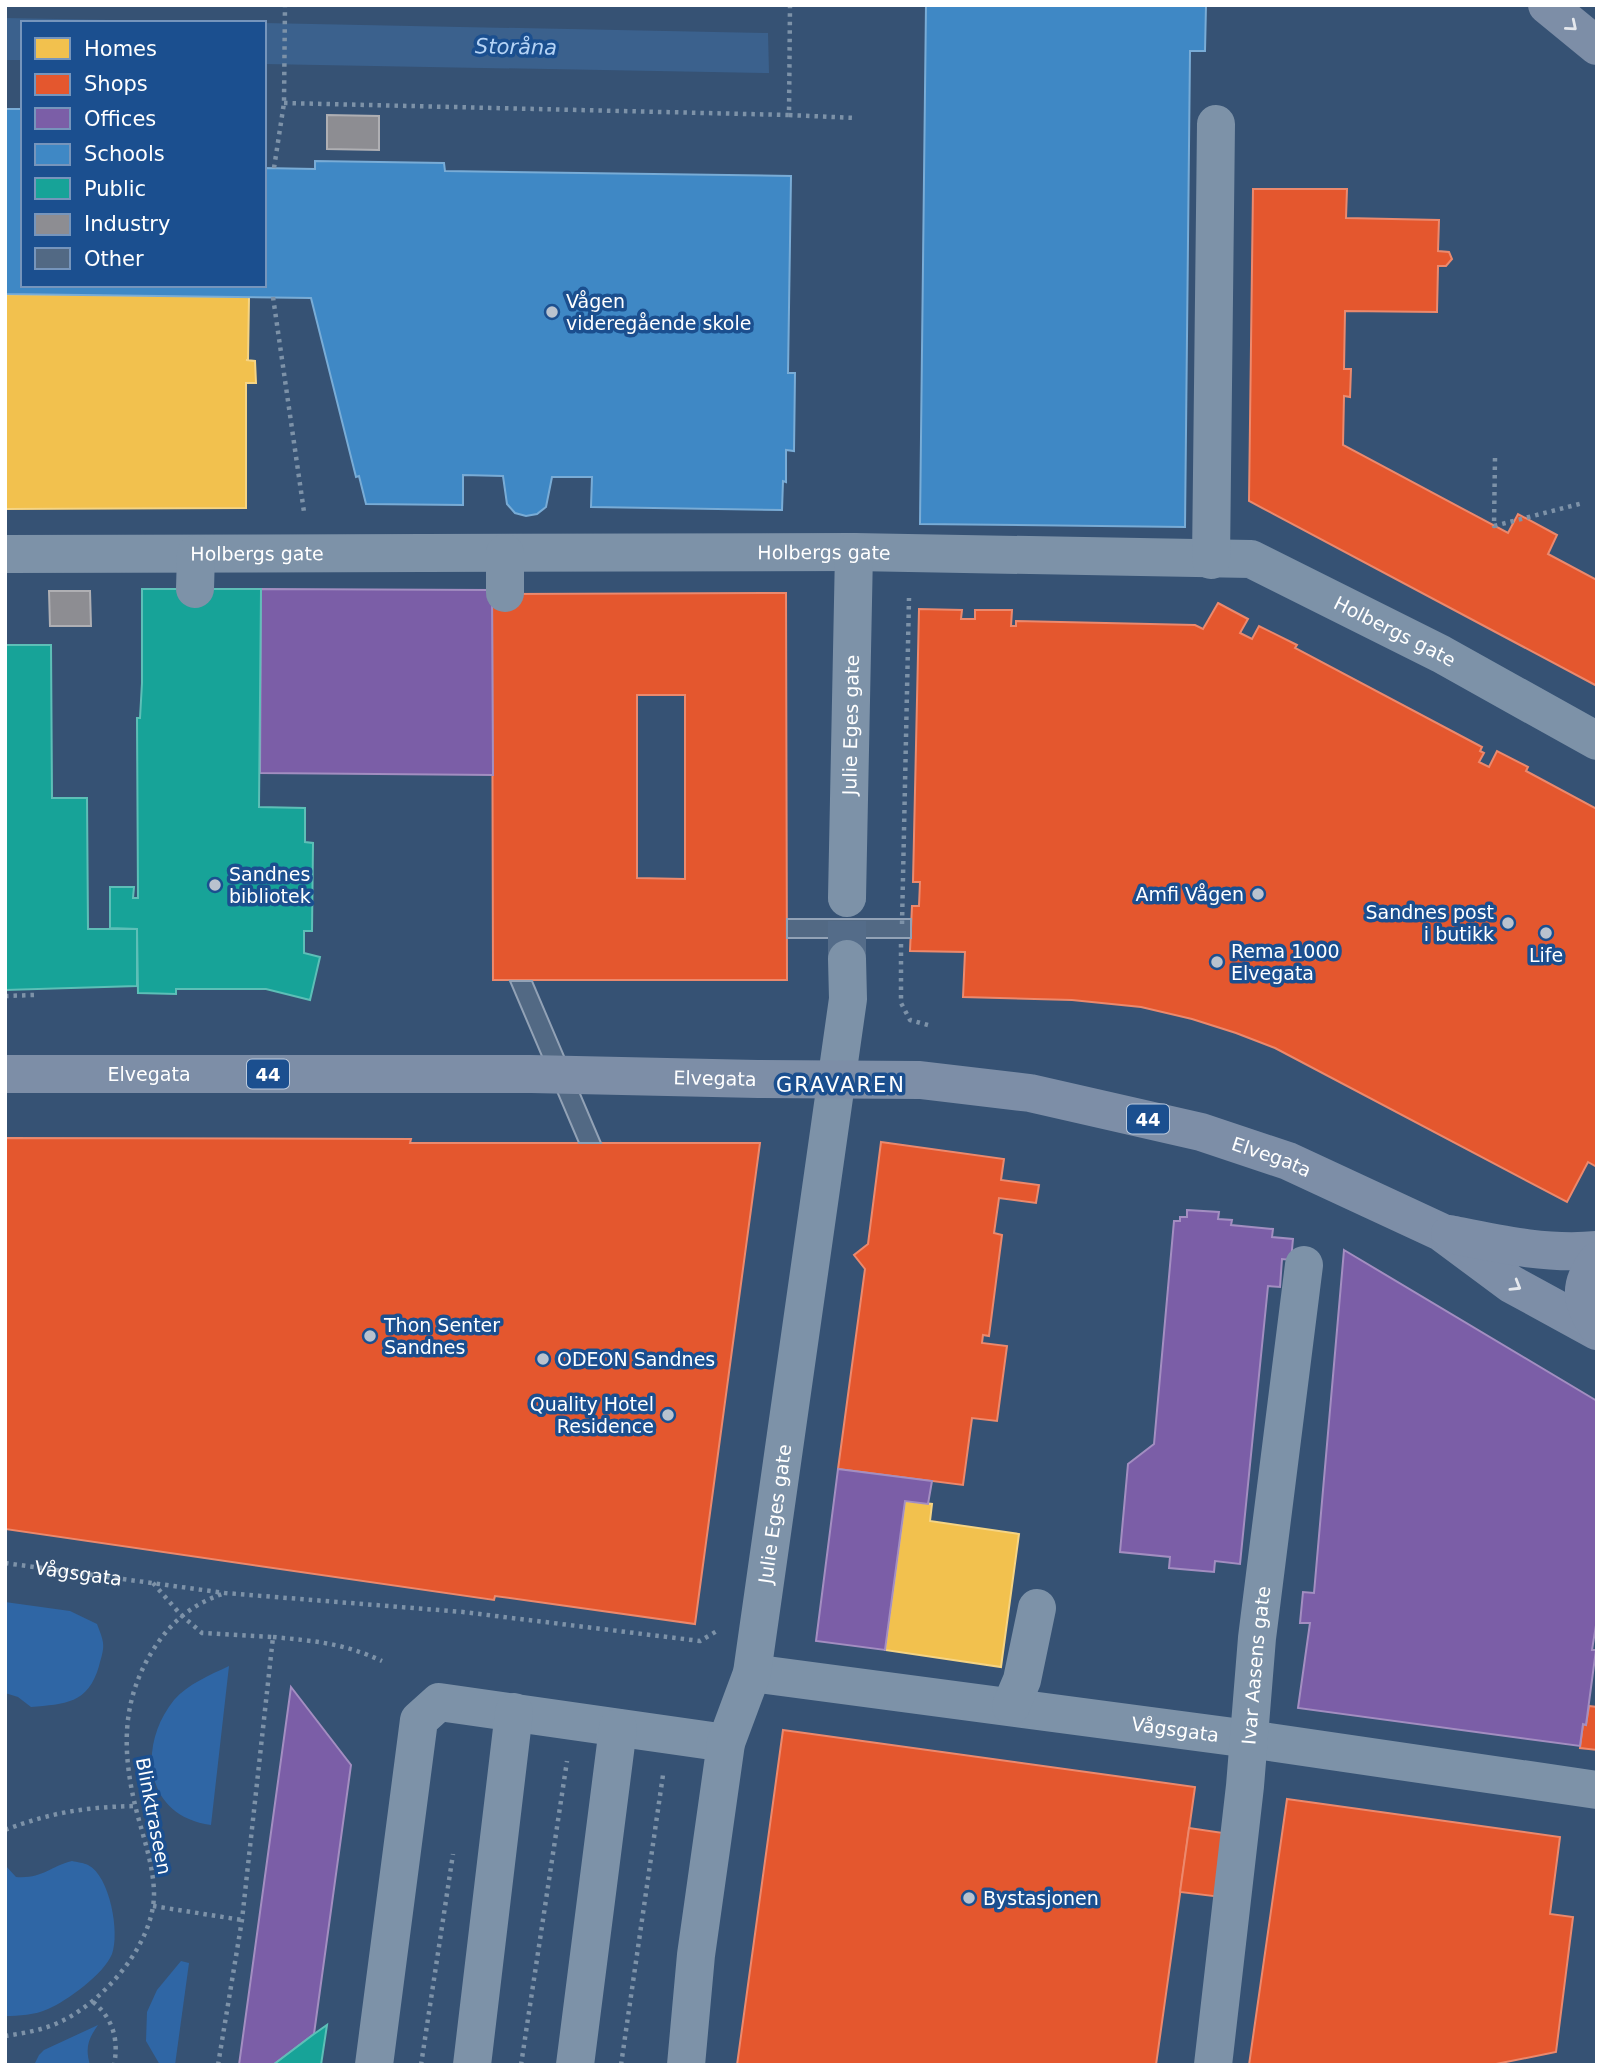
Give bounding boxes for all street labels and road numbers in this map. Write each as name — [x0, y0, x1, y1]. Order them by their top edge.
street label: Holbergs gate — [757, 541, 891, 564]
street label: Holbergs gate — [190, 542, 324, 565]
street label: Holbergs gate — [1330, 591, 1460, 671]
street label: Julie Eges gate — [838, 655, 863, 797]
road number: 44 — [247, 1059, 289, 1088]
street label: Elvegata — [107, 1063, 191, 1085]
street label: Elvegata — [673, 1066, 757, 1090]
road number: 44 — [1127, 1104, 1169, 1134]
street label: Elvegata — [1229, 1132, 1315, 1181]
street label: Julie Eges gate — [754, 1443, 795, 1586]
street label: Vågsgata — [33, 1556, 123, 1590]
street label: Ivar Aasens gate — [1237, 1585, 1274, 1746]
street label: Vågsgata — [1130, 1713, 1220, 1746]
street label: Blinktraseen — [132, 1756, 176, 1876]

